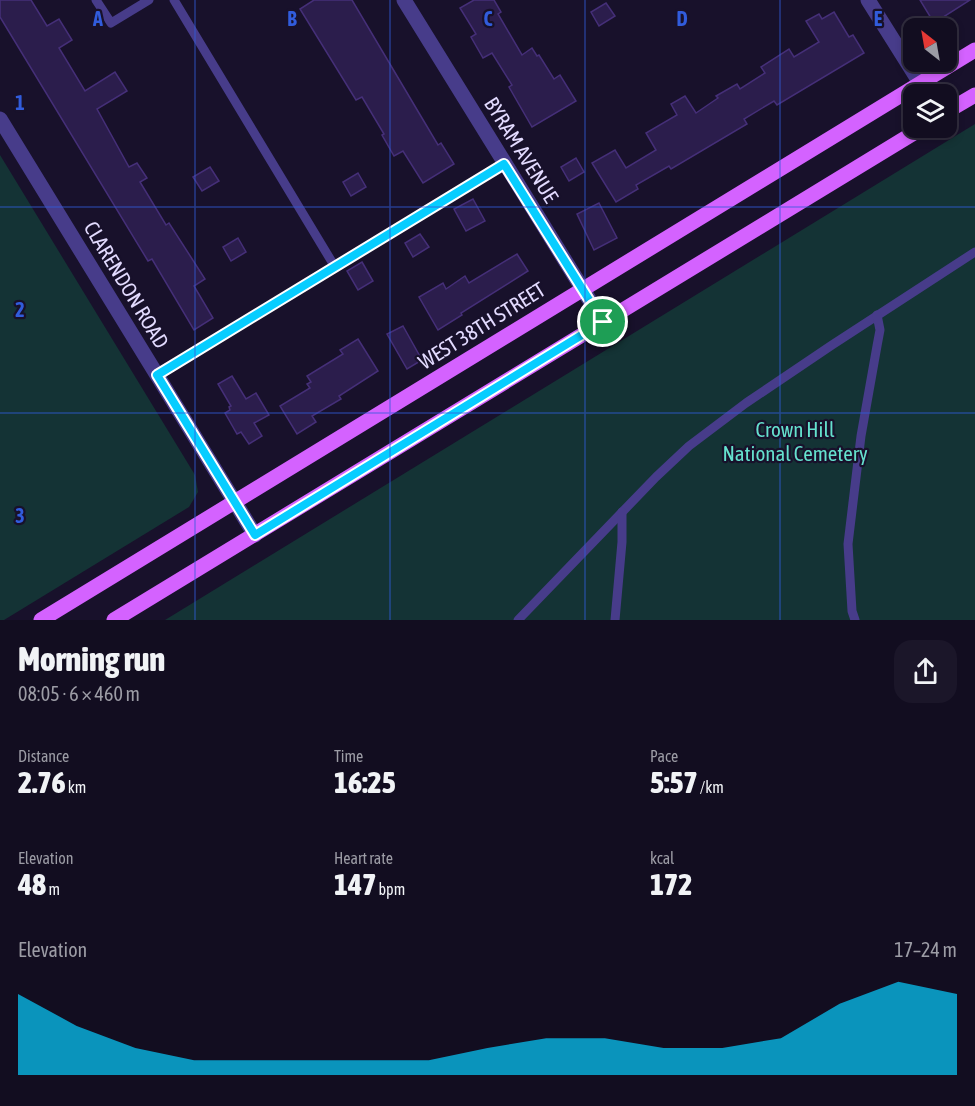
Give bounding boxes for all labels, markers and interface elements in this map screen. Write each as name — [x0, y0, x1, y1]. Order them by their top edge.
text: A — [92, 7, 103, 30]
text: B — [287, 7, 297, 30]
text: C — [484, 7, 493, 30]
text: D — [676, 7, 688, 30]
text: E — [874, 7, 883, 30]
north arrow — [903, 18, 957, 72]
map controls — [903, 18, 957, 138]
button: layers — [903, 84, 957, 138]
text: 1 — [15, 91, 25, 114]
street label: BYRAM AVENUE — [480, 92, 564, 207]
street label: CLARENDON ROAD — [80, 217, 174, 352]
street label: WEST 38TH STREET — [414, 277, 549, 374]
pin — [577, 296, 628, 347]
text: 2 — [15, 298, 25, 321]
icon: arrive — [586, 305, 619, 338]
park label: Crown Hill National Cemetery — [722, 417, 868, 465]
text: 3 — [15, 504, 25, 527]
text: Morning run — [18, 640, 165, 678]
button: share — [894, 640, 957, 703]
text: 08:05 · 6 × 460 m — [18, 682, 140, 705]
text: Distance — [18, 747, 69, 765]
text: Time — [334, 747, 363, 765]
text: Pace — [650, 747, 678, 765]
text: 2.76 — [18, 765, 66, 799]
text: 16:25 — [334, 765, 396, 799]
text: 5:57 — [650, 765, 698, 799]
text: km — [66, 778, 86, 796]
text: /km — [698, 778, 724, 796]
text: Elevation — [18, 849, 73, 867]
text: Heart rate — [334, 849, 393, 867]
text: kcal — [650, 849, 674, 867]
text: 48 — [18, 867, 46, 901]
text: 147 — [334, 867, 376, 901]
text: 172 — [650, 867, 692, 901]
text: m — [46, 880, 60, 898]
text: bpm — [376, 880, 405, 898]
text: Elevation — [18, 938, 87, 961]
text: 17–24 m — [894, 938, 957, 961]

